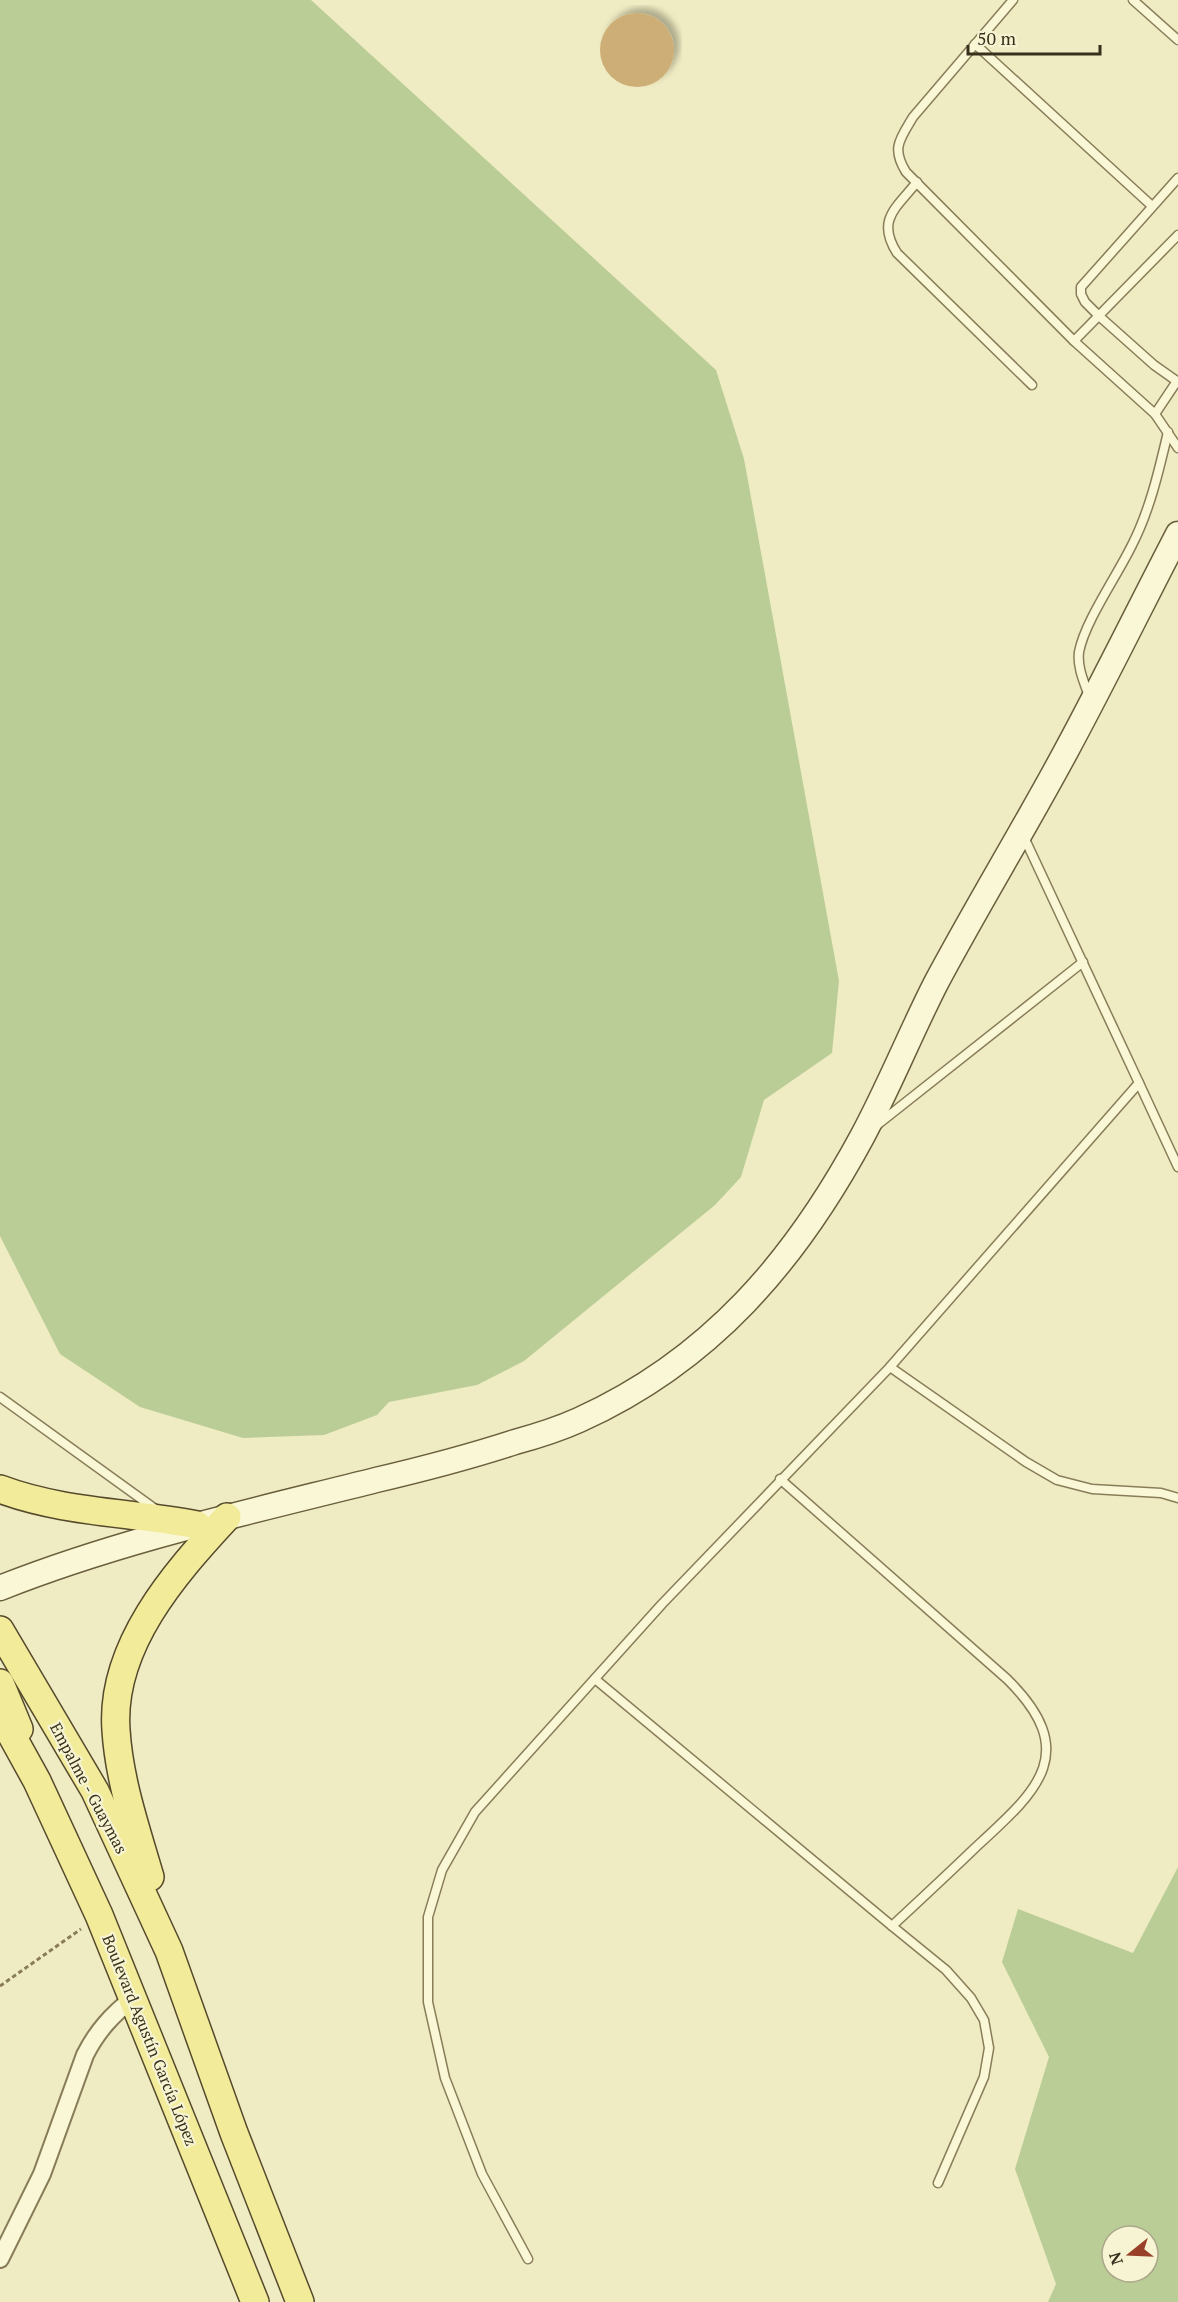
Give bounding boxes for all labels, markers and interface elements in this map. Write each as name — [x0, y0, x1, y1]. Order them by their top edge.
scale bar — [968, 18, 1100, 56]
text: 50 m — [977, 26, 1017, 50]
street label: Empalme - Guaymas — [45, 1719, 133, 1857]
street label: Boulevard Agustín García López — [97, 1931, 203, 2149]
north arrow — [1100, 2224, 1160, 2284]
text: N — [1103, 2249, 1128, 2268]

